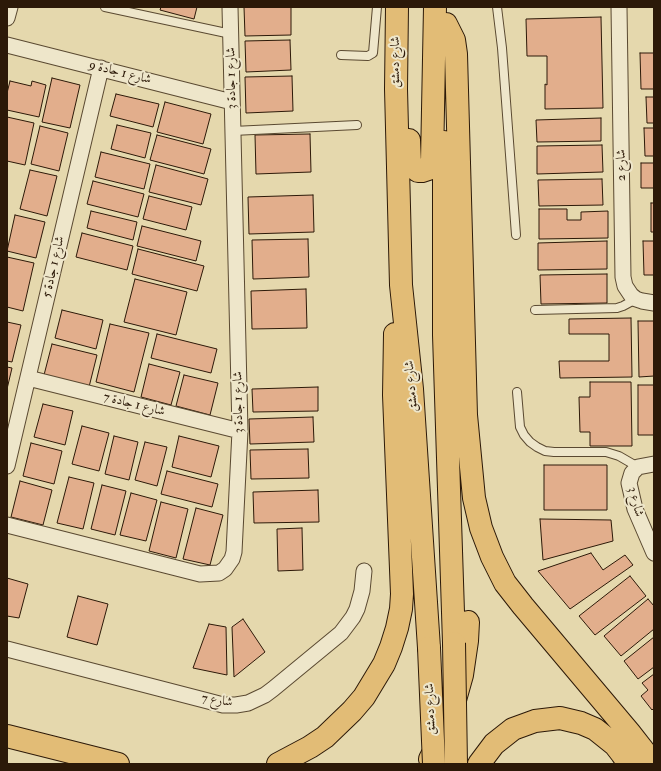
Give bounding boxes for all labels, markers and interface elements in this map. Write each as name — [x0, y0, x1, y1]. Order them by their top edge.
street label: شارع دمشق — [388, 36, 404, 88]
street label: شارع 1 جادة 3 — [224, 47, 240, 109]
street label: شارع 1 جادة 9 — [87, 58, 153, 88]
street label: شارع 2 — [614, 149, 630, 181]
street label: شارع 1 جادة 5 — [39, 235, 69, 299]
street label: شارع دمشق — [402, 360, 422, 412]
street label: شارع 1 جادة 3 — [231, 371, 247, 433]
street label: شارع 1 جادة 7 — [102, 390, 166, 420]
street label: شارع 3 — [624, 485, 646, 519]
street label: شارع دمشق — [422, 683, 440, 735]
street label: شارع 7 — [200, 691, 234, 711]

